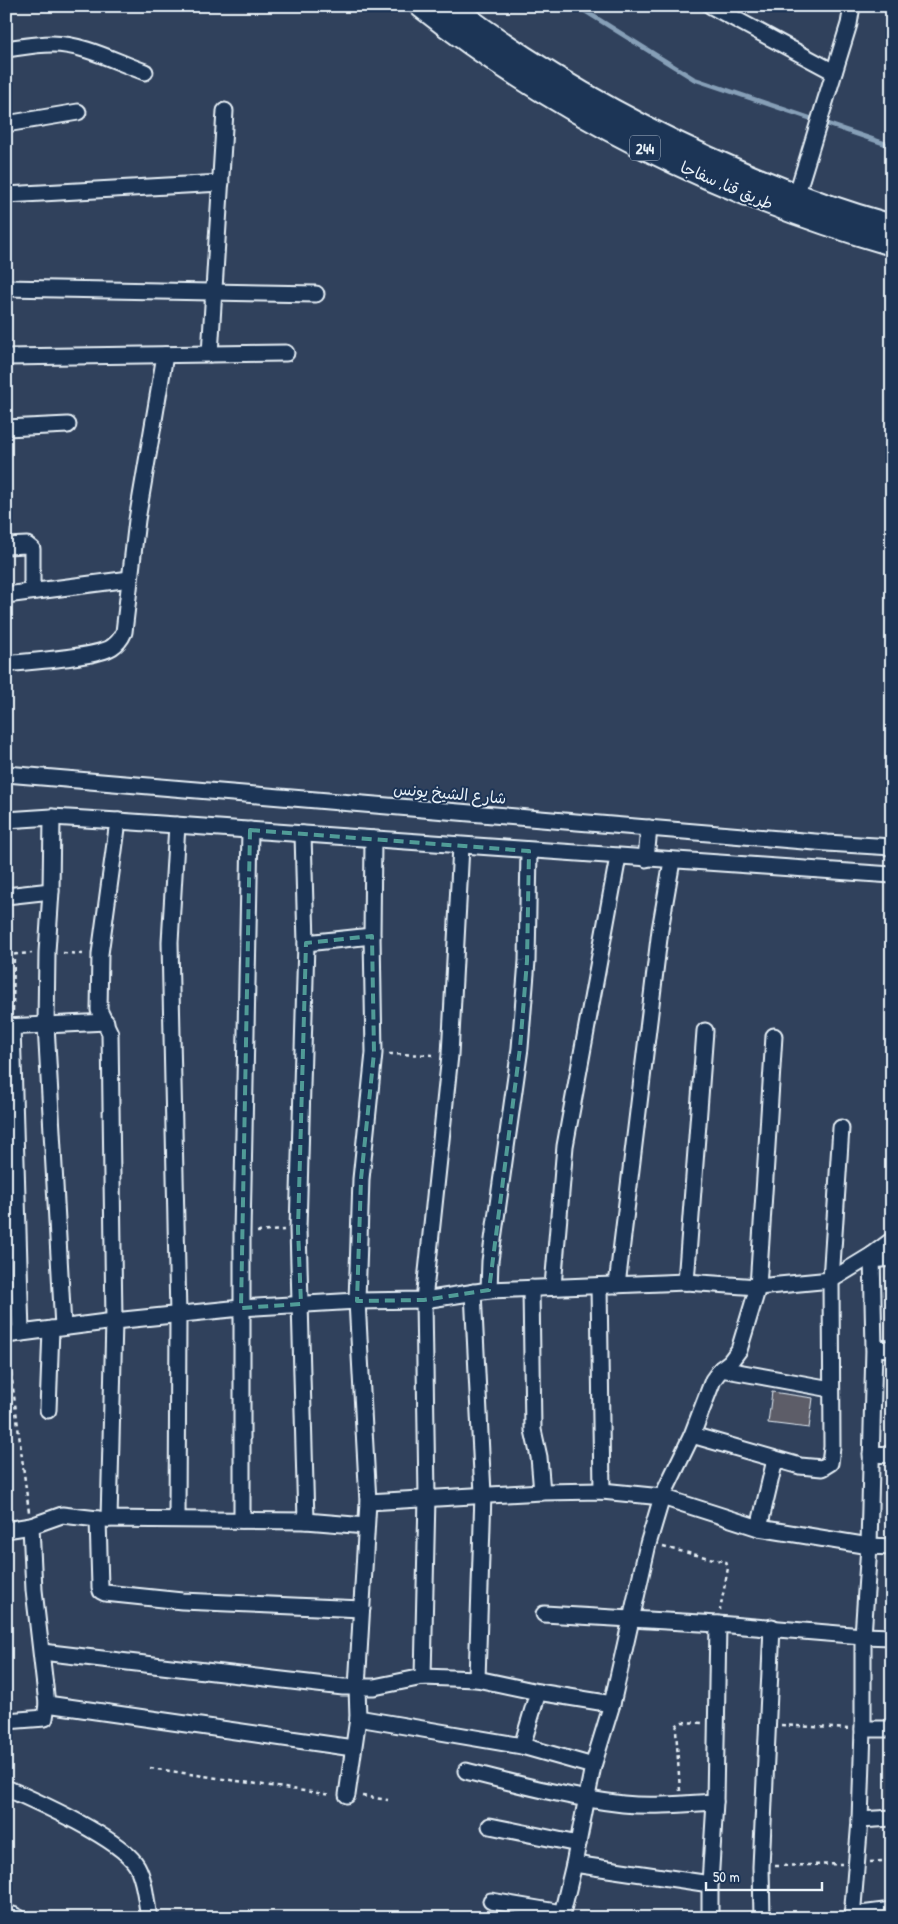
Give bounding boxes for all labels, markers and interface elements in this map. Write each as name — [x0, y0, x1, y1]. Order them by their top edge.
road number: 244 — [630, 136, 660, 160]
street label: طريق قنا, سفاجا — [677, 156, 777, 214]
street label: شارع الشيخ يونس — [393, 777, 507, 810]
scale bar — [706, 1859, 822, 1891]
text: 50 m — [713, 1866, 740, 1887]

